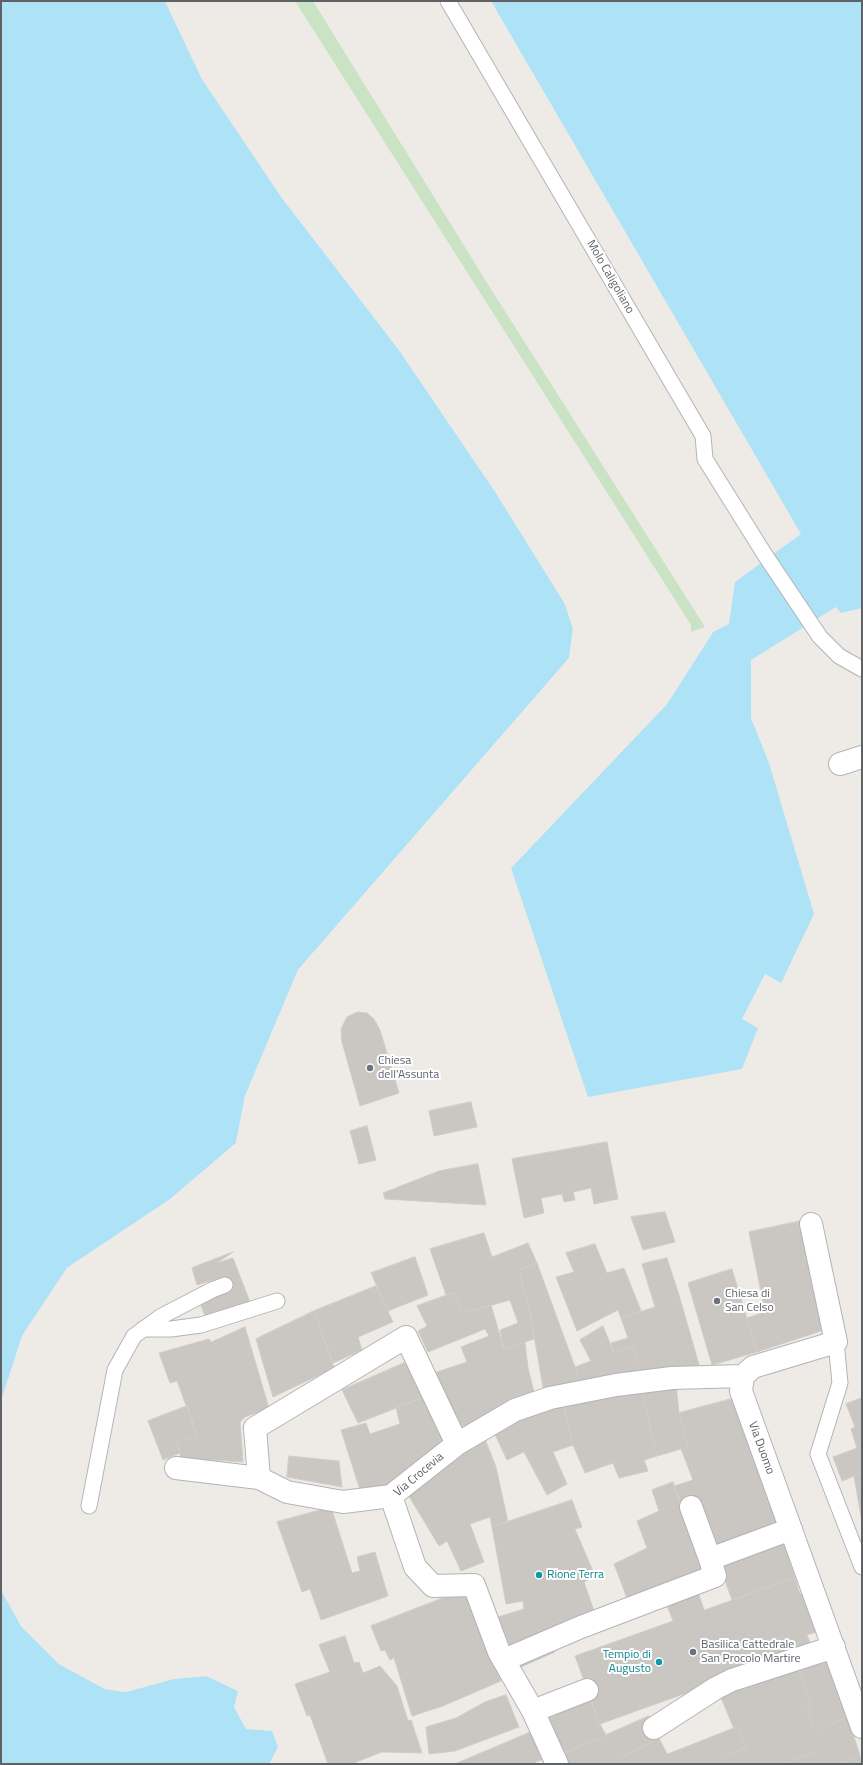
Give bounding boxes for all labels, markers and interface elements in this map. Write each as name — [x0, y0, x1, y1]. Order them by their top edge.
street label: Molo Caligoliano — [583, 238, 637, 316]
place label: Chiesa dell'Assunta — [378, 1054, 439, 1082]
marker: Chiesa dell'Assunta — [365, 1063, 375, 1073]
place label: Chiesa di San Celso — [725, 1287, 774, 1315]
marker: Chiesa di San Celso — [712, 1296, 722, 1306]
street label: Via Duomo — [745, 1420, 777, 1476]
street label: Via Crocevia — [391, 1450, 447, 1500]
place label: Rione Terra — [547, 1568, 604, 1582]
marker: Rione Terra — [534, 1570, 544, 1580]
place label: Basilica Cattedrale San Procolo Martire — [701, 1638, 801, 1666]
marker: Basilica Cattedrale San Procolo Martire — [688, 1647, 698, 1657]
place label: Tempio di Augusto — [603, 1648, 651, 1676]
marker: Tempio di Augusto — [654, 1657, 664, 1667]

